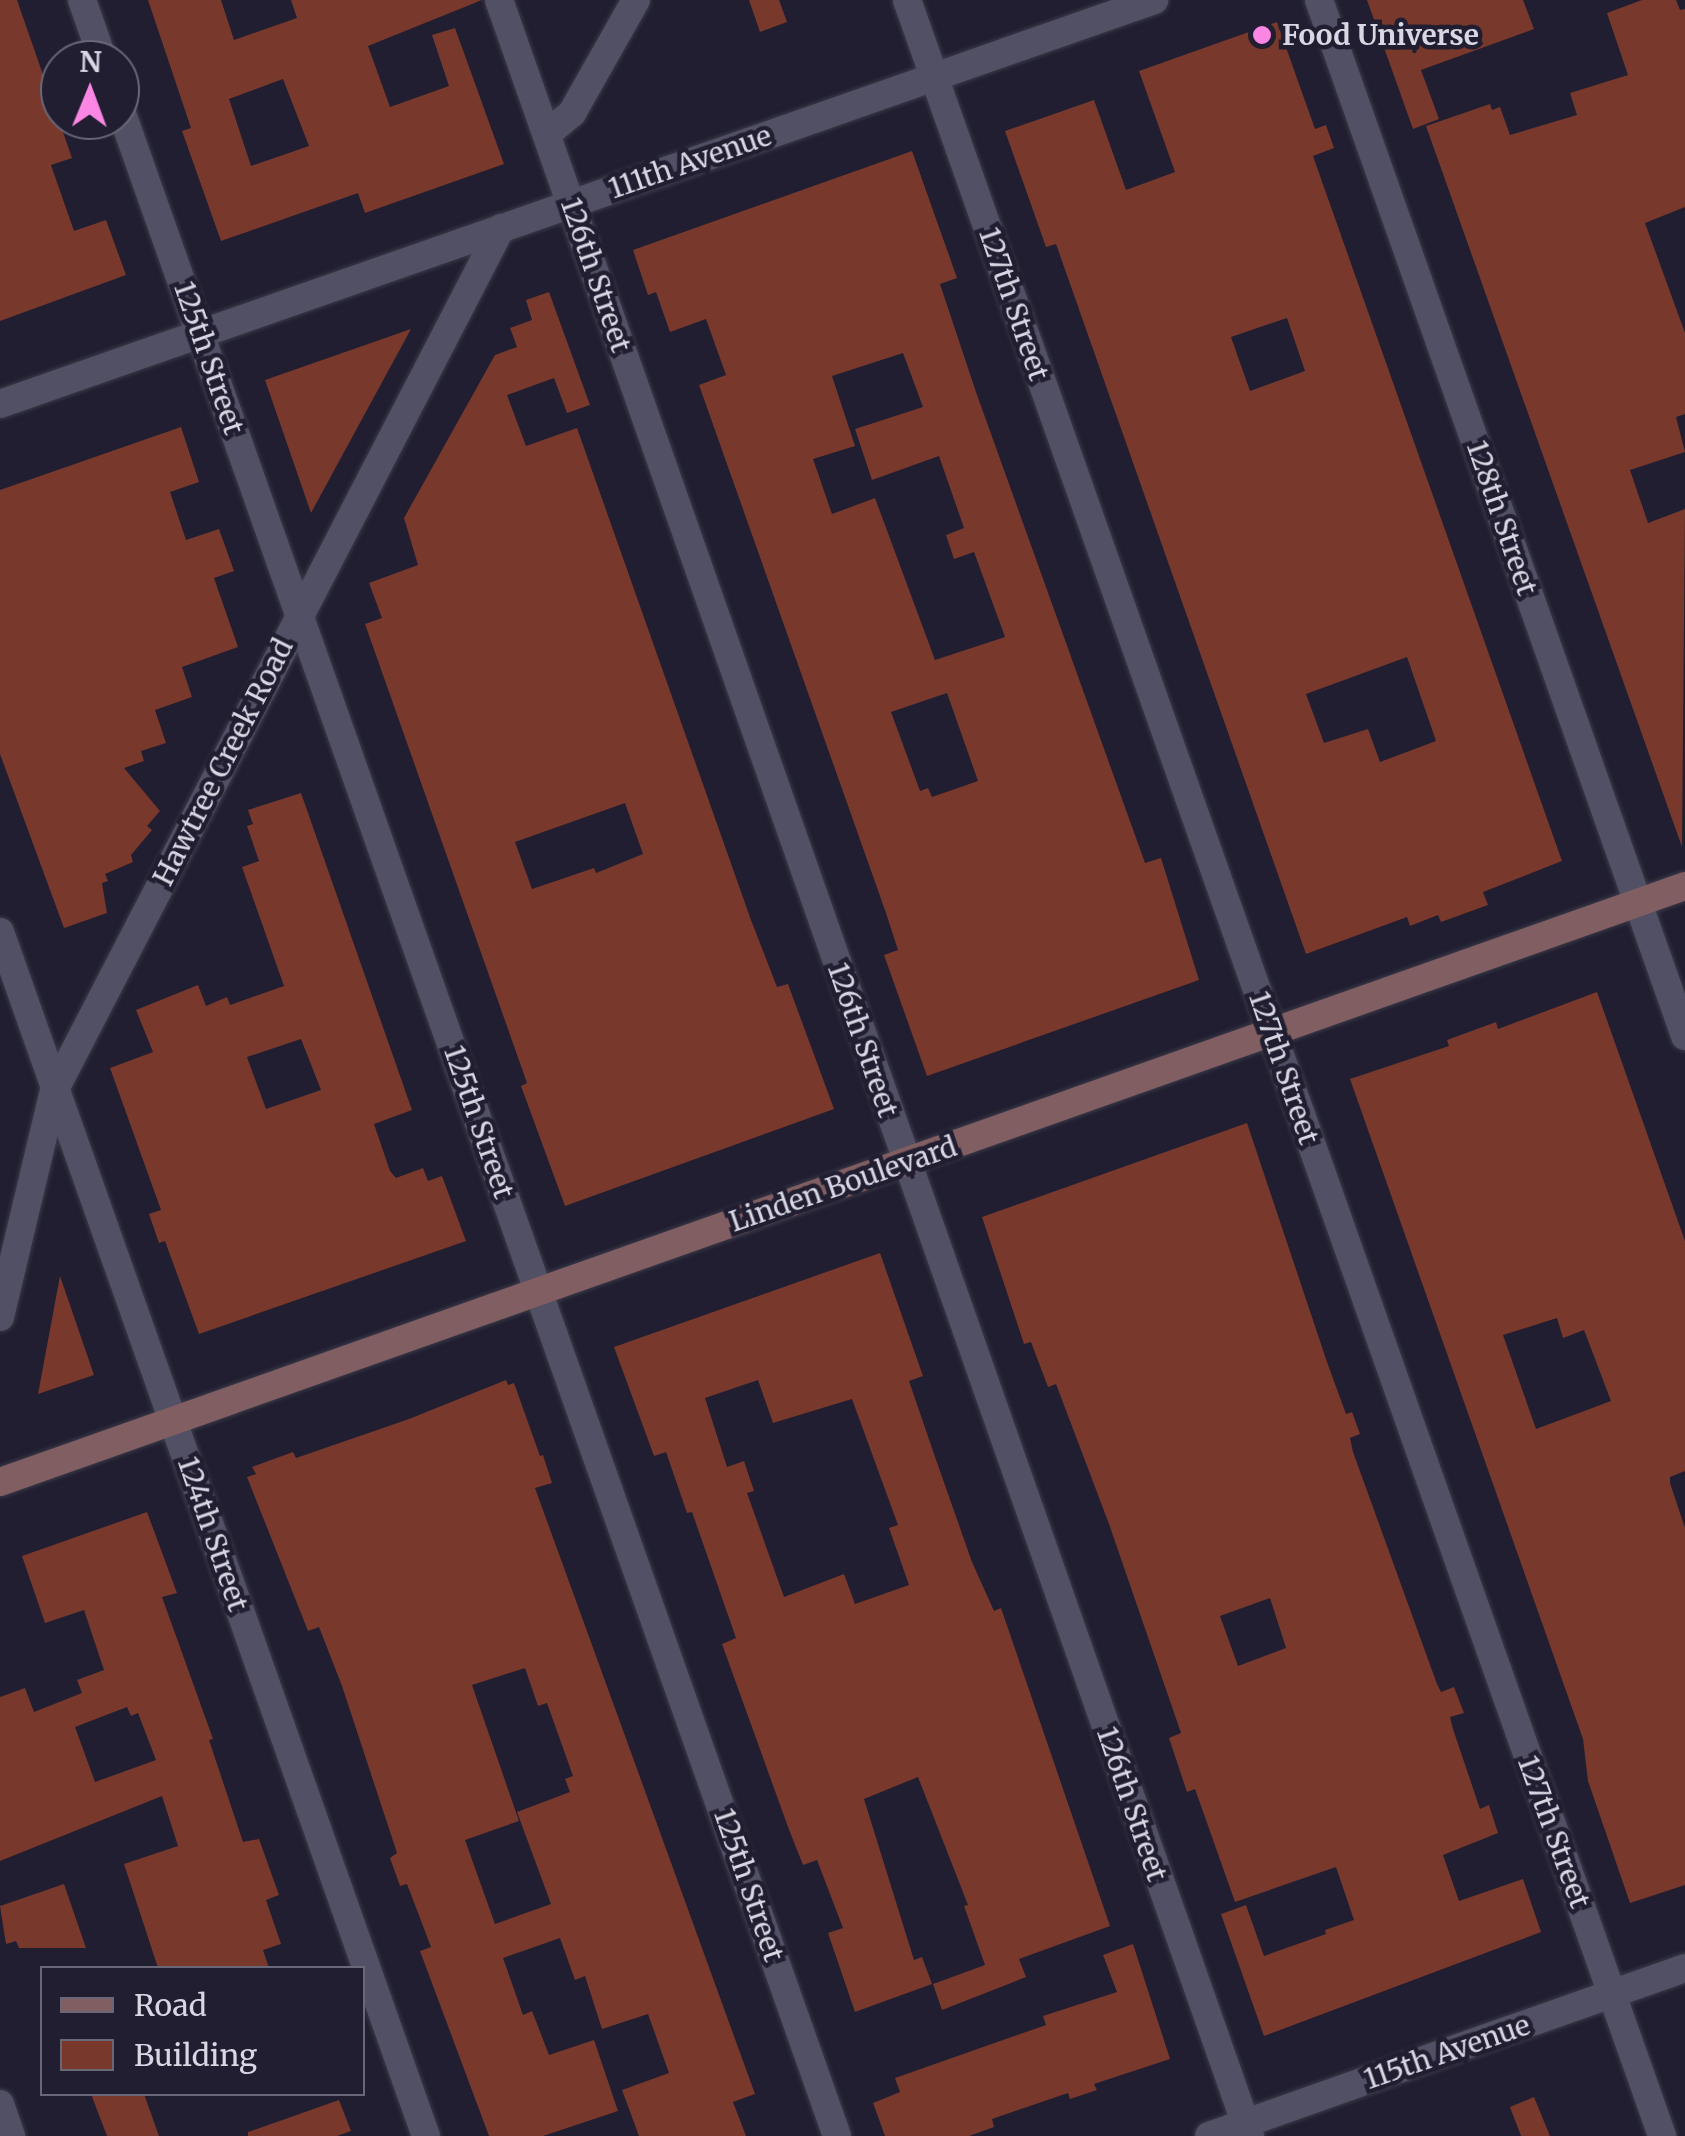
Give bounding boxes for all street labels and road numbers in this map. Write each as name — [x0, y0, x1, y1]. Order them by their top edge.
street label: 111th Avenue — [604, 119, 776, 205]
street label: 126th Street — [554, 193, 638, 357]
street label: 127th Street — [972, 223, 1056, 385]
street label: 125th Street — [167, 277, 251, 439]
street label: 128th Street — [1460, 436, 1544, 600]
street label: Hawtree Creek Road — [146, 633, 300, 891]
street label: 126th Street — [821, 958, 905, 1122]
street label: 127th Street — [1242, 987, 1326, 1149]
street label: 125th Street — [437, 1041, 521, 1203]
street label: Linden Boulevard — [725, 1129, 961, 1239]
street label: 124th Street — [171, 1452, 255, 1616]
street label: 126th Street — [1090, 1722, 1174, 1886]
street label: 127th Street — [1511, 1751, 1597, 1913]
street label: 125th Street — [707, 1804, 791, 1966]
street label: 115th Avenue — [1360, 2008, 1534, 2096]

